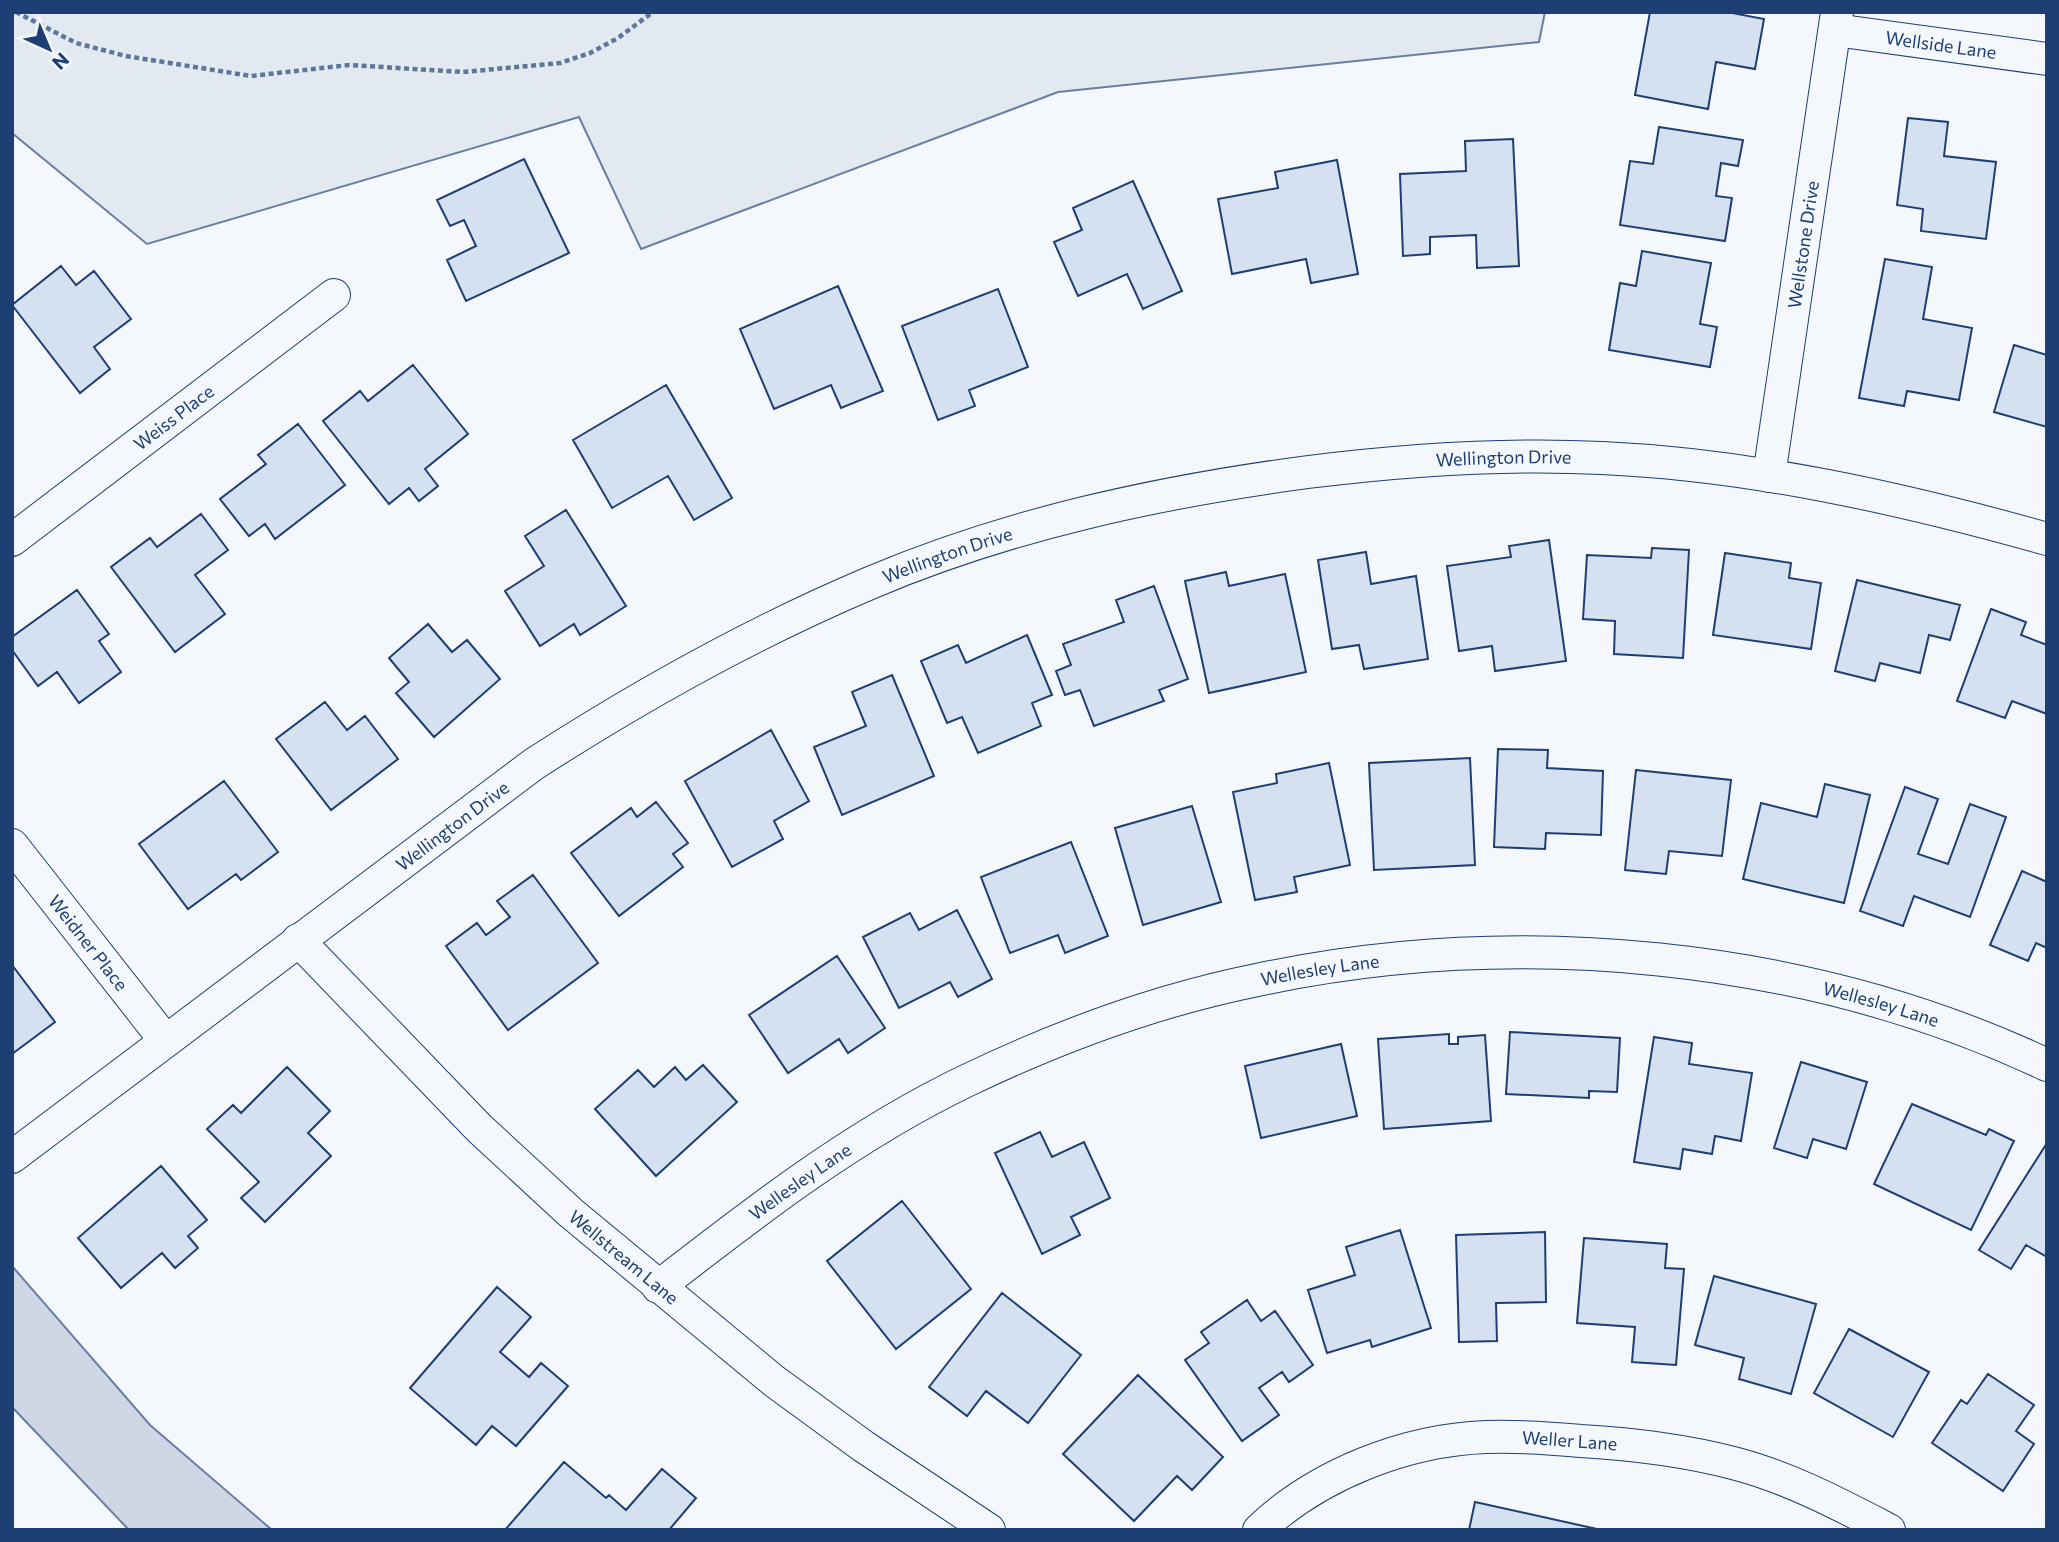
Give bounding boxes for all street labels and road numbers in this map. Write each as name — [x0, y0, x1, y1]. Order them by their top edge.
street label: Wellside Lane — [1884, 26, 1998, 63]
street label: Wellstone Drive — [1783, 179, 1823, 310]
street label: Weiss Place — [129, 380, 218, 455]
street label: Wellington Drive — [1435, 445, 1572, 471]
street label: Wellington Drive — [879, 522, 1015, 588]
street label: Wellington Drive — [391, 776, 513, 875]
street label: Weidner Place — [44, 890, 133, 995]
street label: Wellesley Lane — [1259, 949, 1380, 990]
street label: Wellesley Lane — [1821, 977, 1942, 1031]
street label: Wellesley Lane — [744, 1138, 855, 1225]
street label: Wellstream Lane — [565, 1205, 683, 1309]
street label: Weller Lane — [1522, 1426, 1618, 1455]

